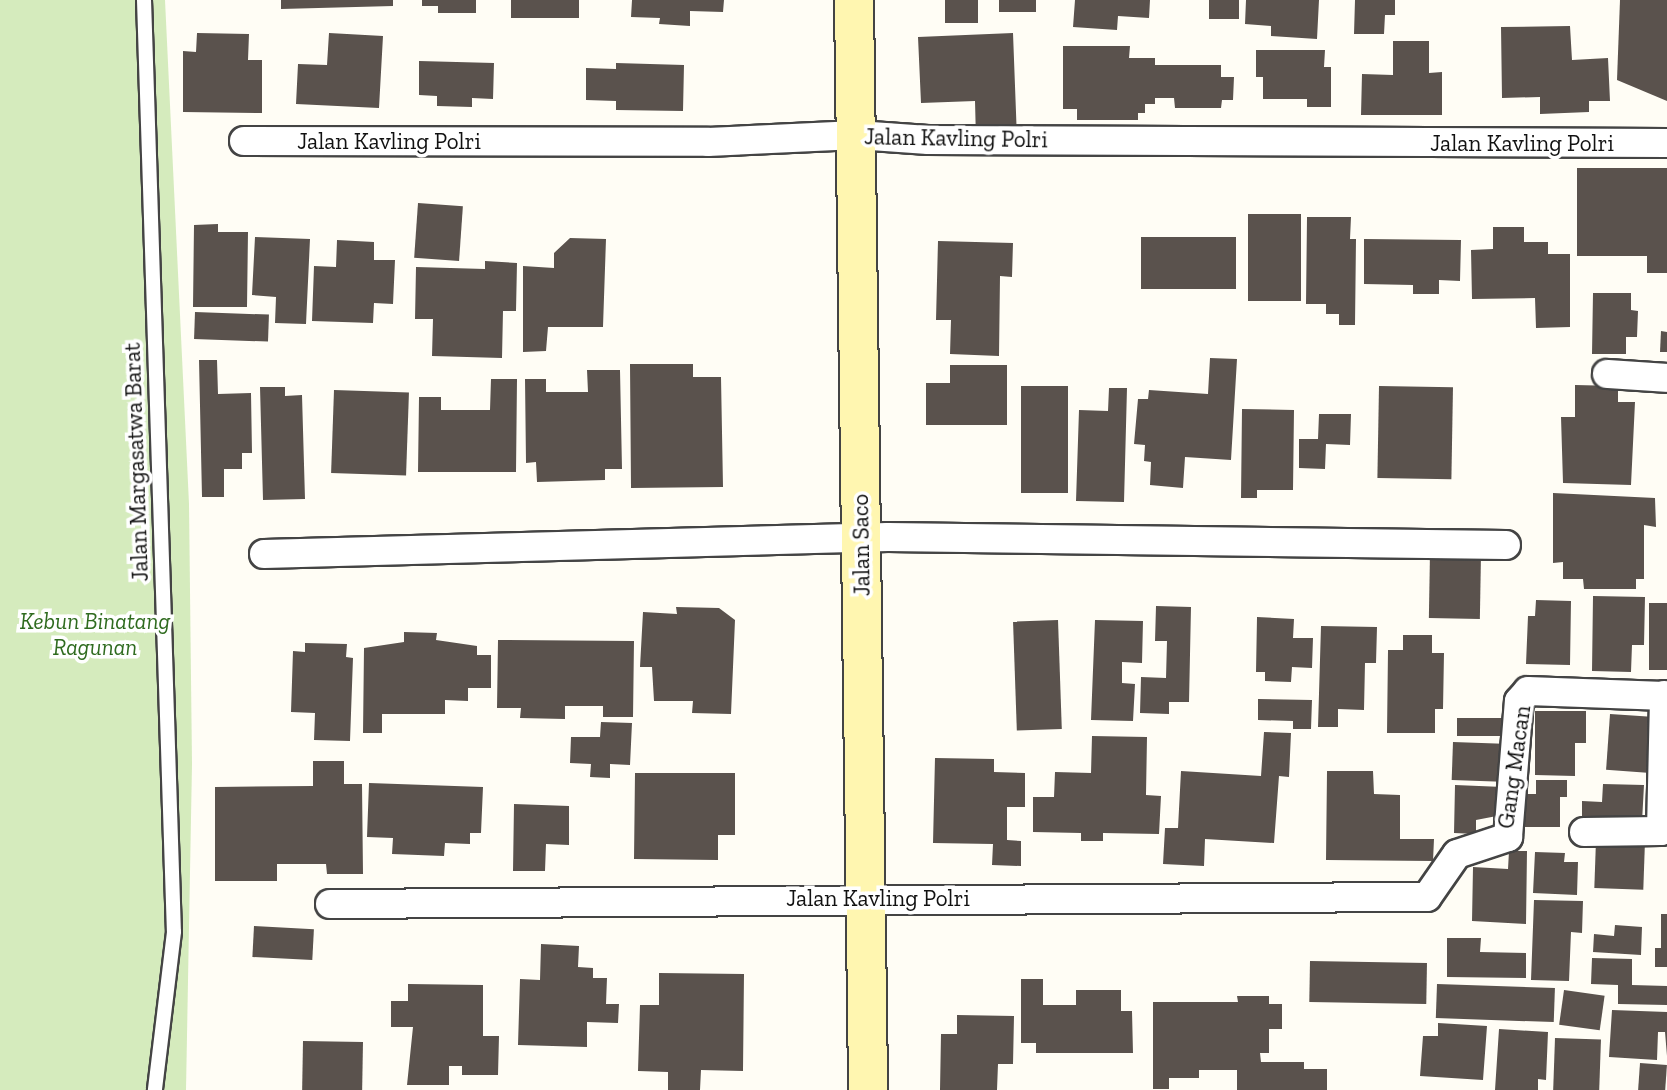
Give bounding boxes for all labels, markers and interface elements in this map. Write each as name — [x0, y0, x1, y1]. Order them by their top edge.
street label: Jalan Kavling Polri — [864, 123, 1048, 153]
street label: Jalan Kavling Polri — [297, 127, 481, 155]
street label: Jalan Kavling Polri — [1430, 129, 1614, 157]
street label: Jalan Margasatwa Barat — [118, 342, 154, 582]
street label: Jalan Saco — [846, 494, 876, 596]
park label: Kebun Binatang Ragunan — [20, 607, 170, 661]
street label: Gang Macan — [1492, 704, 1536, 830]
street label: Jalan Kavling Polri — [786, 884, 970, 912]

